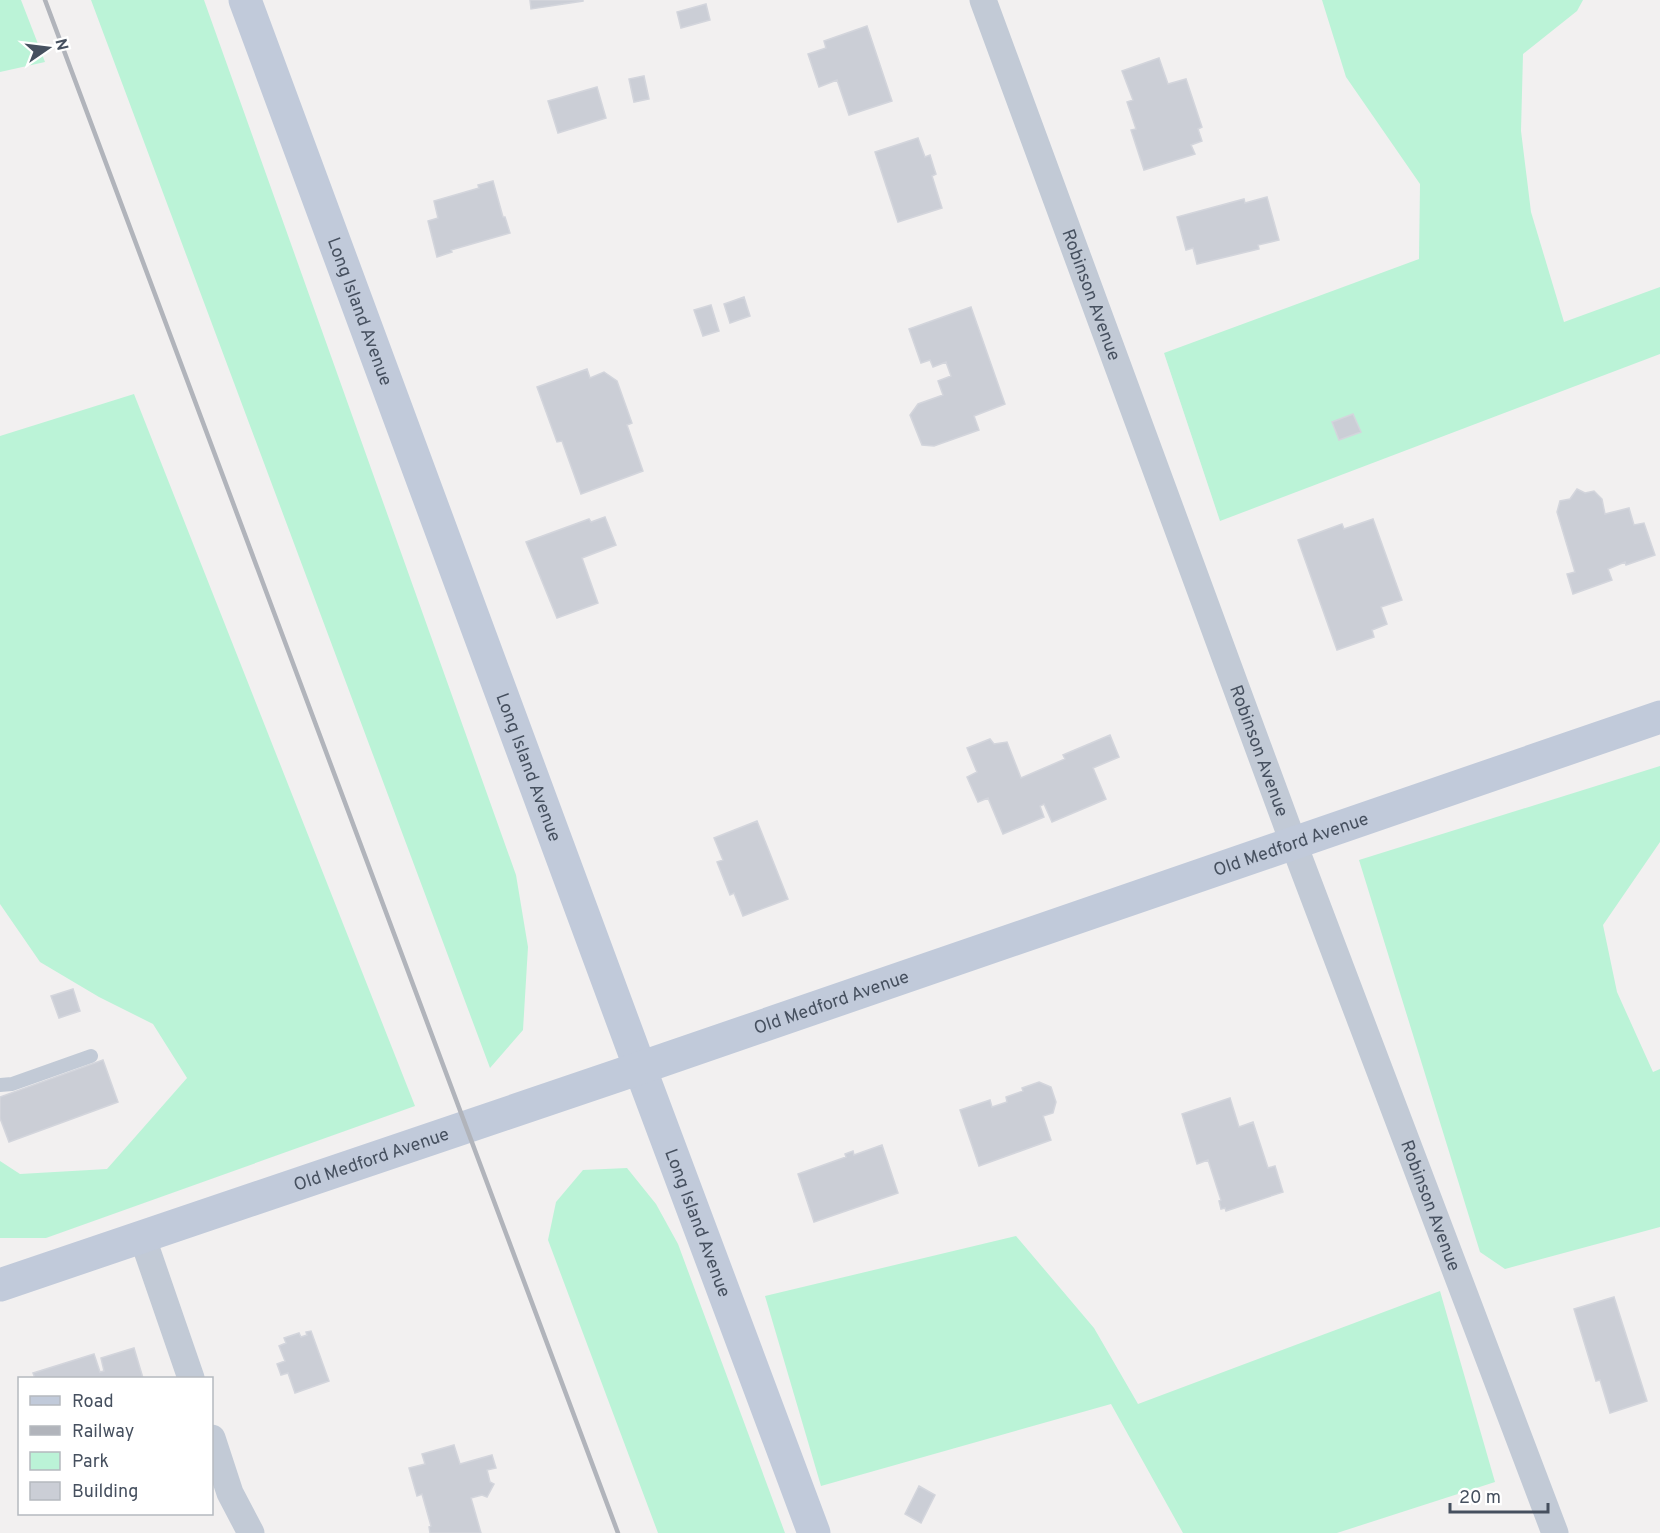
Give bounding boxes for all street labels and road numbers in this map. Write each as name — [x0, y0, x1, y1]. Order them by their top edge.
street label: Robinson Avenue — [1055, 226, 1125, 364]
street label: Long Island Avenue — [321, 234, 397, 389]
street label: Robinson Avenue — [1223, 682, 1293, 820]
street label: Long Island Avenue — [489, 690, 565, 845]
street label: Old Medford Avenue — [1211, 808, 1372, 883]
street label: Old Medford Avenue — [751, 966, 912, 1041]
street label: Old Medford Avenue — [291, 1124, 453, 1198]
street label: Robinson Avenue — [1394, 1137, 1465, 1275]
street label: Long Island Avenue — [658, 1146, 735, 1301]

